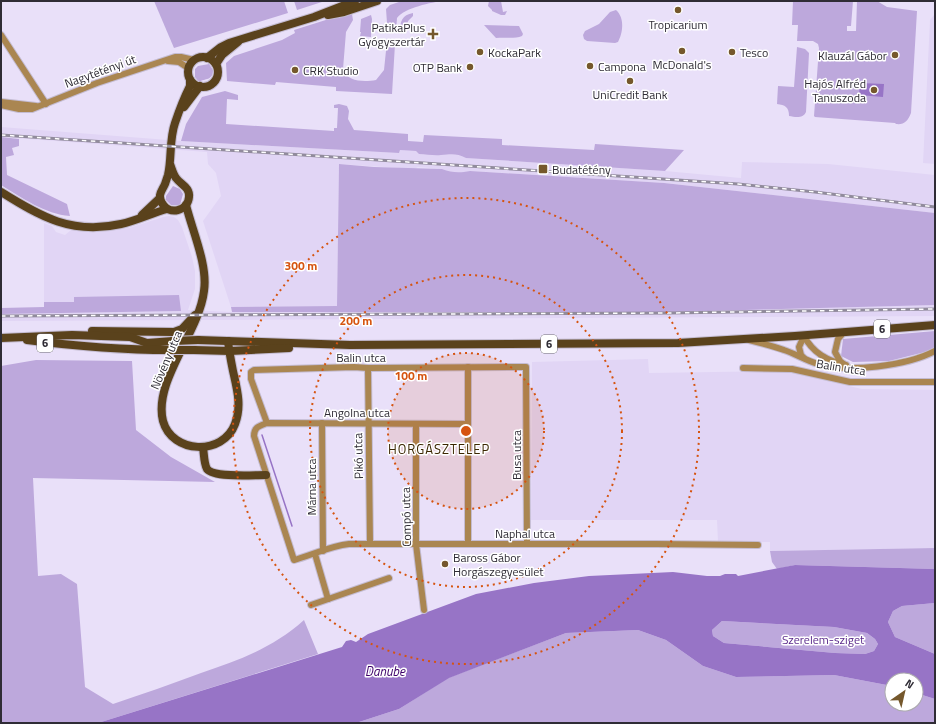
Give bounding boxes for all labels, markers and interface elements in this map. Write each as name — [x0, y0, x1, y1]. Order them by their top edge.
marker: Tropicarium — [673, 5, 683, 15]
place label: Tropicarium — [648, 15, 708, 34]
place label: PatikaPlus Gyógyszertár — [358, 18, 425, 51]
marker: PatikaPlus Gyógyszertár — [428, 29, 438, 39]
place label: KockaPark — [488, 43, 541, 62]
place label: Tesco — [740, 43, 768, 62]
marker: McDonald's — [677, 46, 687, 56]
place label: Klauzál Gábor — [818, 46, 887, 65]
marker: KockaPark — [475, 47, 485, 57]
marker: Tesco — [727, 47, 737, 57]
street label: Nagytétényi út — [62, 49, 139, 93]
marker: Klauzál Gábor — [890, 50, 900, 60]
place label: McDonald's — [653, 55, 712, 74]
place label: Campona — [598, 57, 646, 76]
place label: OTP Bank — [413, 58, 462, 77]
place label: CRK Studio — [303, 61, 359, 80]
marker: Campona — [585, 61, 595, 71]
marker: OTP Bank — [465, 62, 475, 72]
marker: CRK Studio — [290, 65, 300, 75]
place label: Hajós Alfréd Tanuszoda — [804, 74, 866, 107]
marker: UniCredit Bank — [625, 76, 635, 86]
place label: UniCredit Bank — [593, 85, 668, 104]
marker: Hajós Alfréd Tanuszoda — [869, 85, 879, 95]
place label: Budatétény — [552, 160, 611, 179]
marker: Budatétény — [537, 163, 549, 175]
text: 300 m — [285, 256, 317, 275]
text: 200 m — [340, 311, 372, 330]
road number: 6 — [874, 320, 890, 338]
street label: Növény utca — [145, 327, 187, 393]
road number: 6 — [37, 334, 53, 352]
road number: 6 — [541, 335, 557, 353]
street label: Balin utca — [336, 348, 386, 367]
street label: Balin utca — [815, 354, 867, 380]
text: 100 m — [395, 366, 427, 385]
street label: Angolna utca — [324, 403, 390, 422]
centre of rings — [459, 424, 473, 438]
street label: Busa utca — [507, 430, 526, 480]
street label: Pikó utca — [348, 433, 368, 479]
district label: HORGÁSZTELEP — [388, 439, 490, 459]
street label: Márna utca — [302, 458, 321, 516]
street label: Compó utca — [396, 487, 416, 547]
street label: Naphal utca — [495, 524, 555, 543]
place label: Baross Gábor Horgászegyesület — [453, 548, 544, 581]
marker: Baross Gábor Horgászegyesület — [440, 559, 450, 569]
park label: Szerelem-sziget — [782, 630, 865, 649]
water label: Danube — [365, 661, 406, 681]
north arrow — [884, 672, 924, 712]
text: N — [902, 675, 917, 692]

